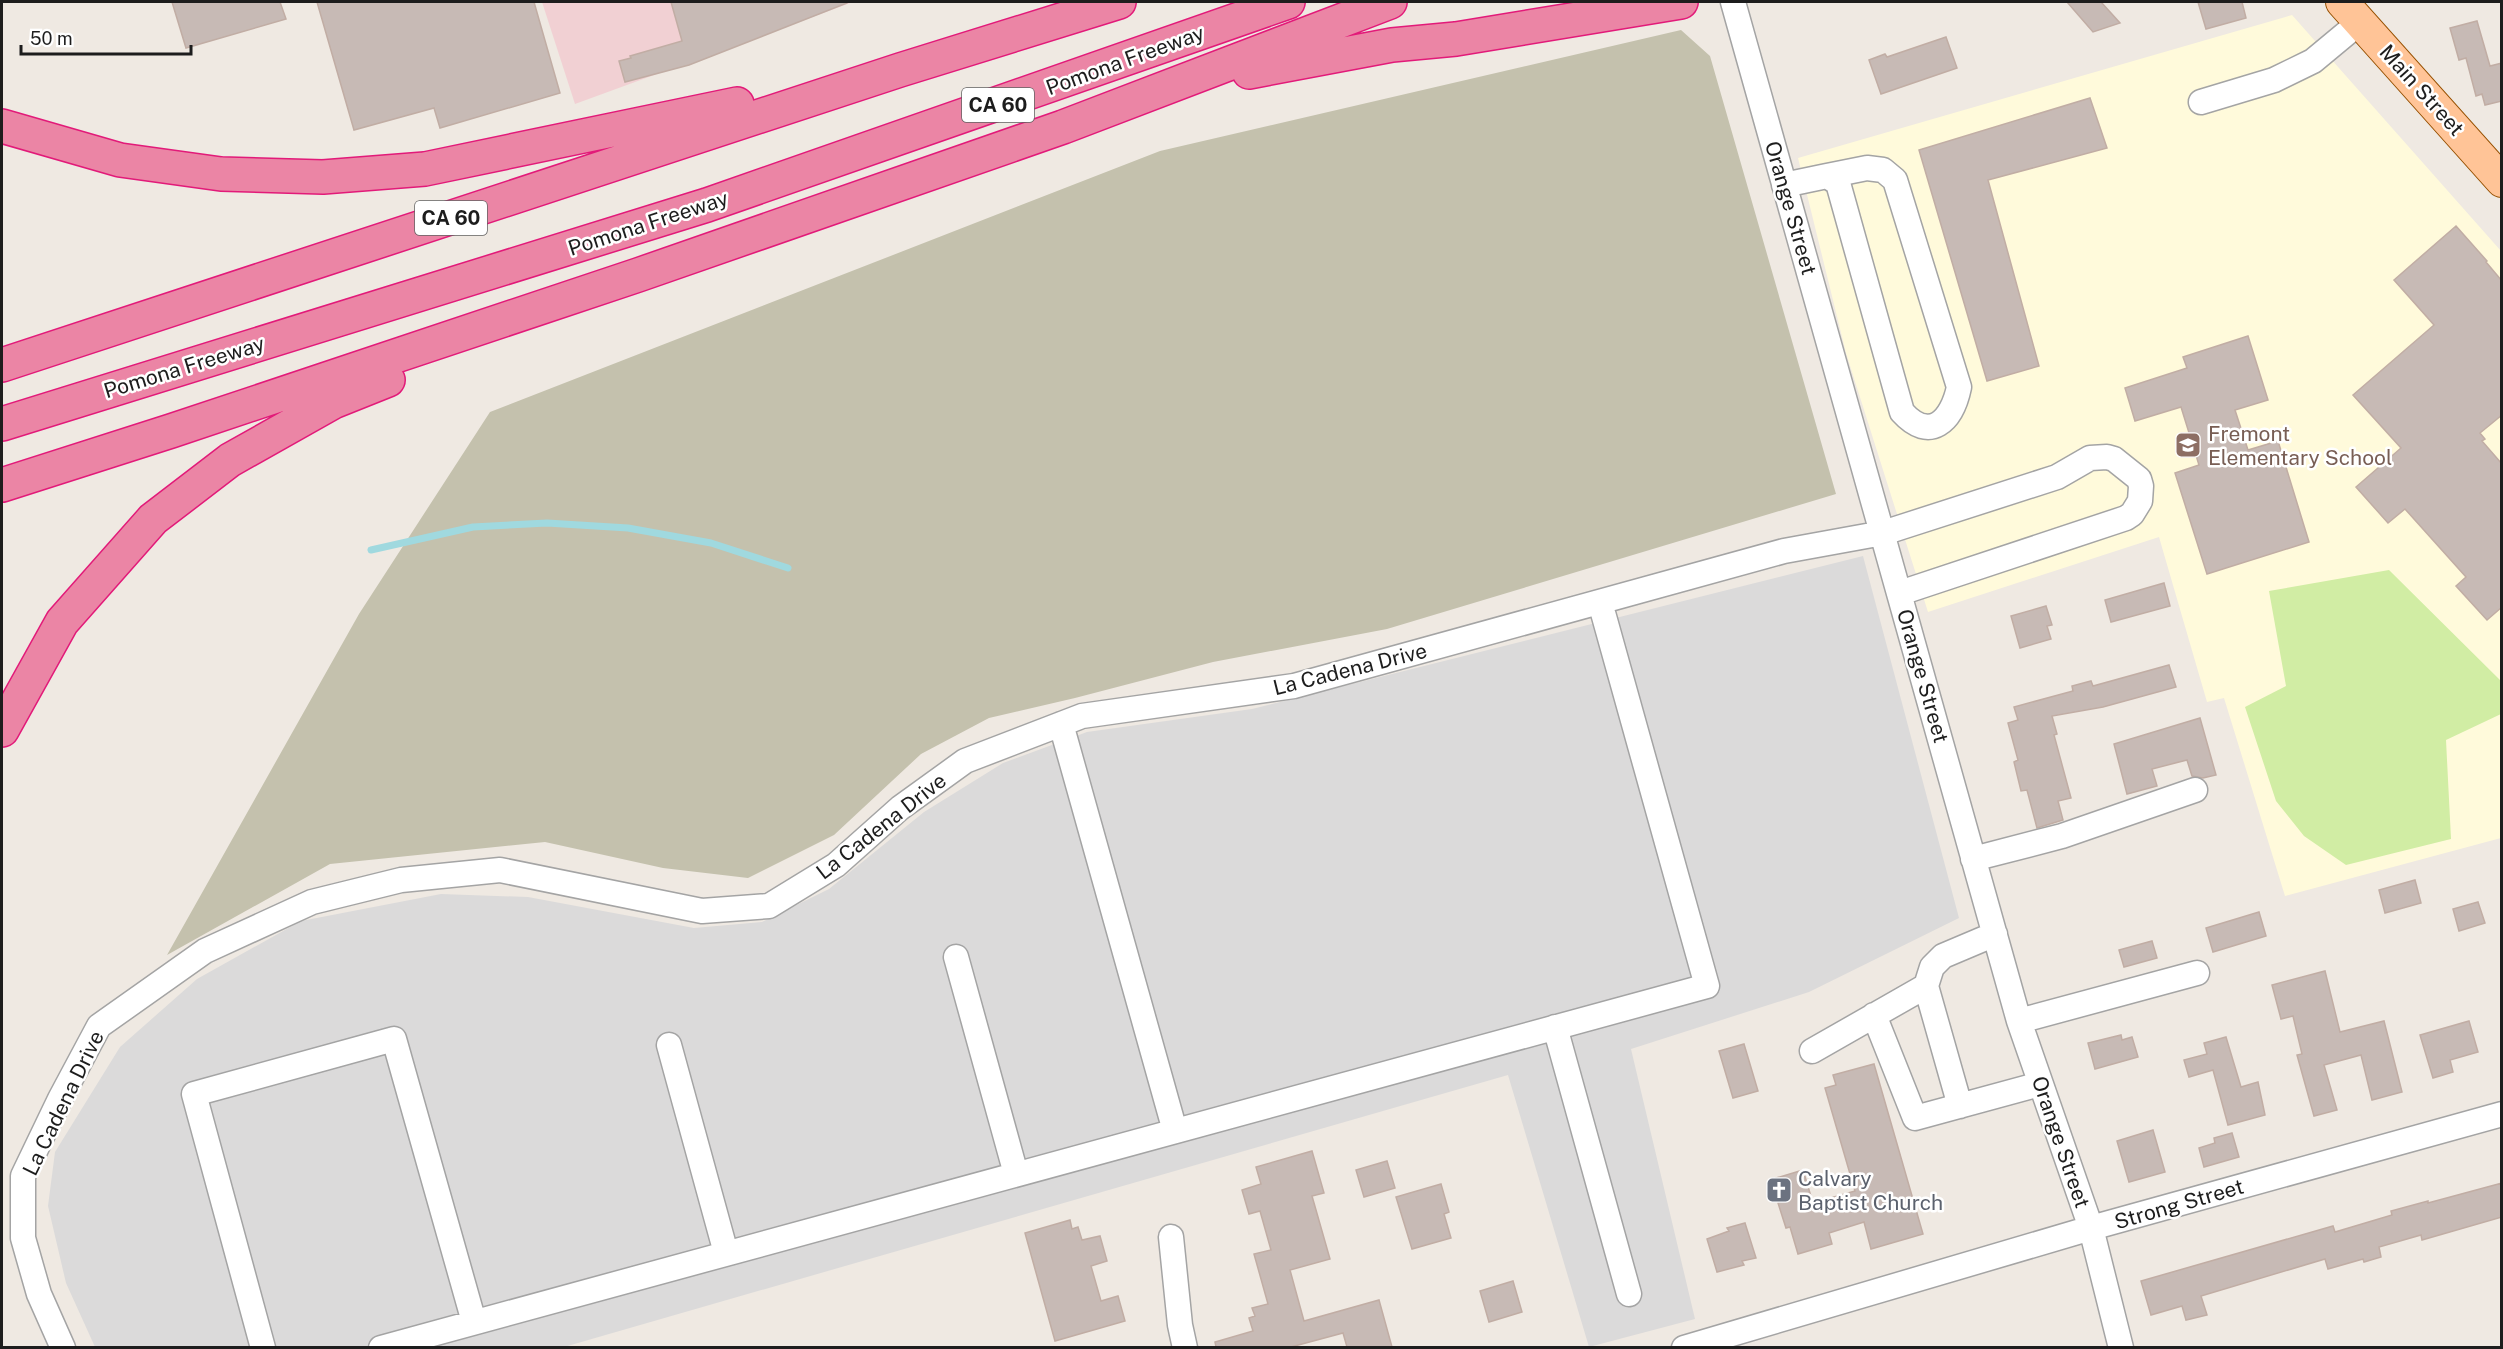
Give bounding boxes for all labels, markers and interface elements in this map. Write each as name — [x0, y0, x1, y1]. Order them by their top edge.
scale bar — [21, 18, 190, 56]
street label: Pomona Freeway — [1042, 20, 1208, 100]
text: 50 m — [30, 28, 73, 49]
street label: Main Street — [2375, 39, 2469, 141]
road number: CA 60 — [962, 88, 1034, 122]
street label: Orange Street — [1760, 138, 1822, 278]
street label: Pomona Freeway — [565, 185, 731, 261]
road number: CA 60 — [415, 201, 487, 235]
street label: Pomona Freeway — [101, 331, 267, 403]
place label: Fremont Elementary School — [2208, 421, 2392, 470]
school or university icon: Fremont Elementary School — [2173, 430, 2203, 460]
street label: Orange Street — [1892, 606, 1954, 746]
street label: La Cadena Drive — [1270, 638, 1430, 700]
street label: La Cadena Drive — [811, 768, 951, 884]
street label: La Cadena Drive — [17, 1027, 109, 1179]
street label: Orange Street — [2027, 1073, 2095, 1211]
place label: Calvary Baptist Church — [1798, 1166, 1943, 1215]
street label: Strong Street — [2111, 1174, 2247, 1234]
church icon: Calvary Baptist Church — [1764, 1175, 1794, 1205]

